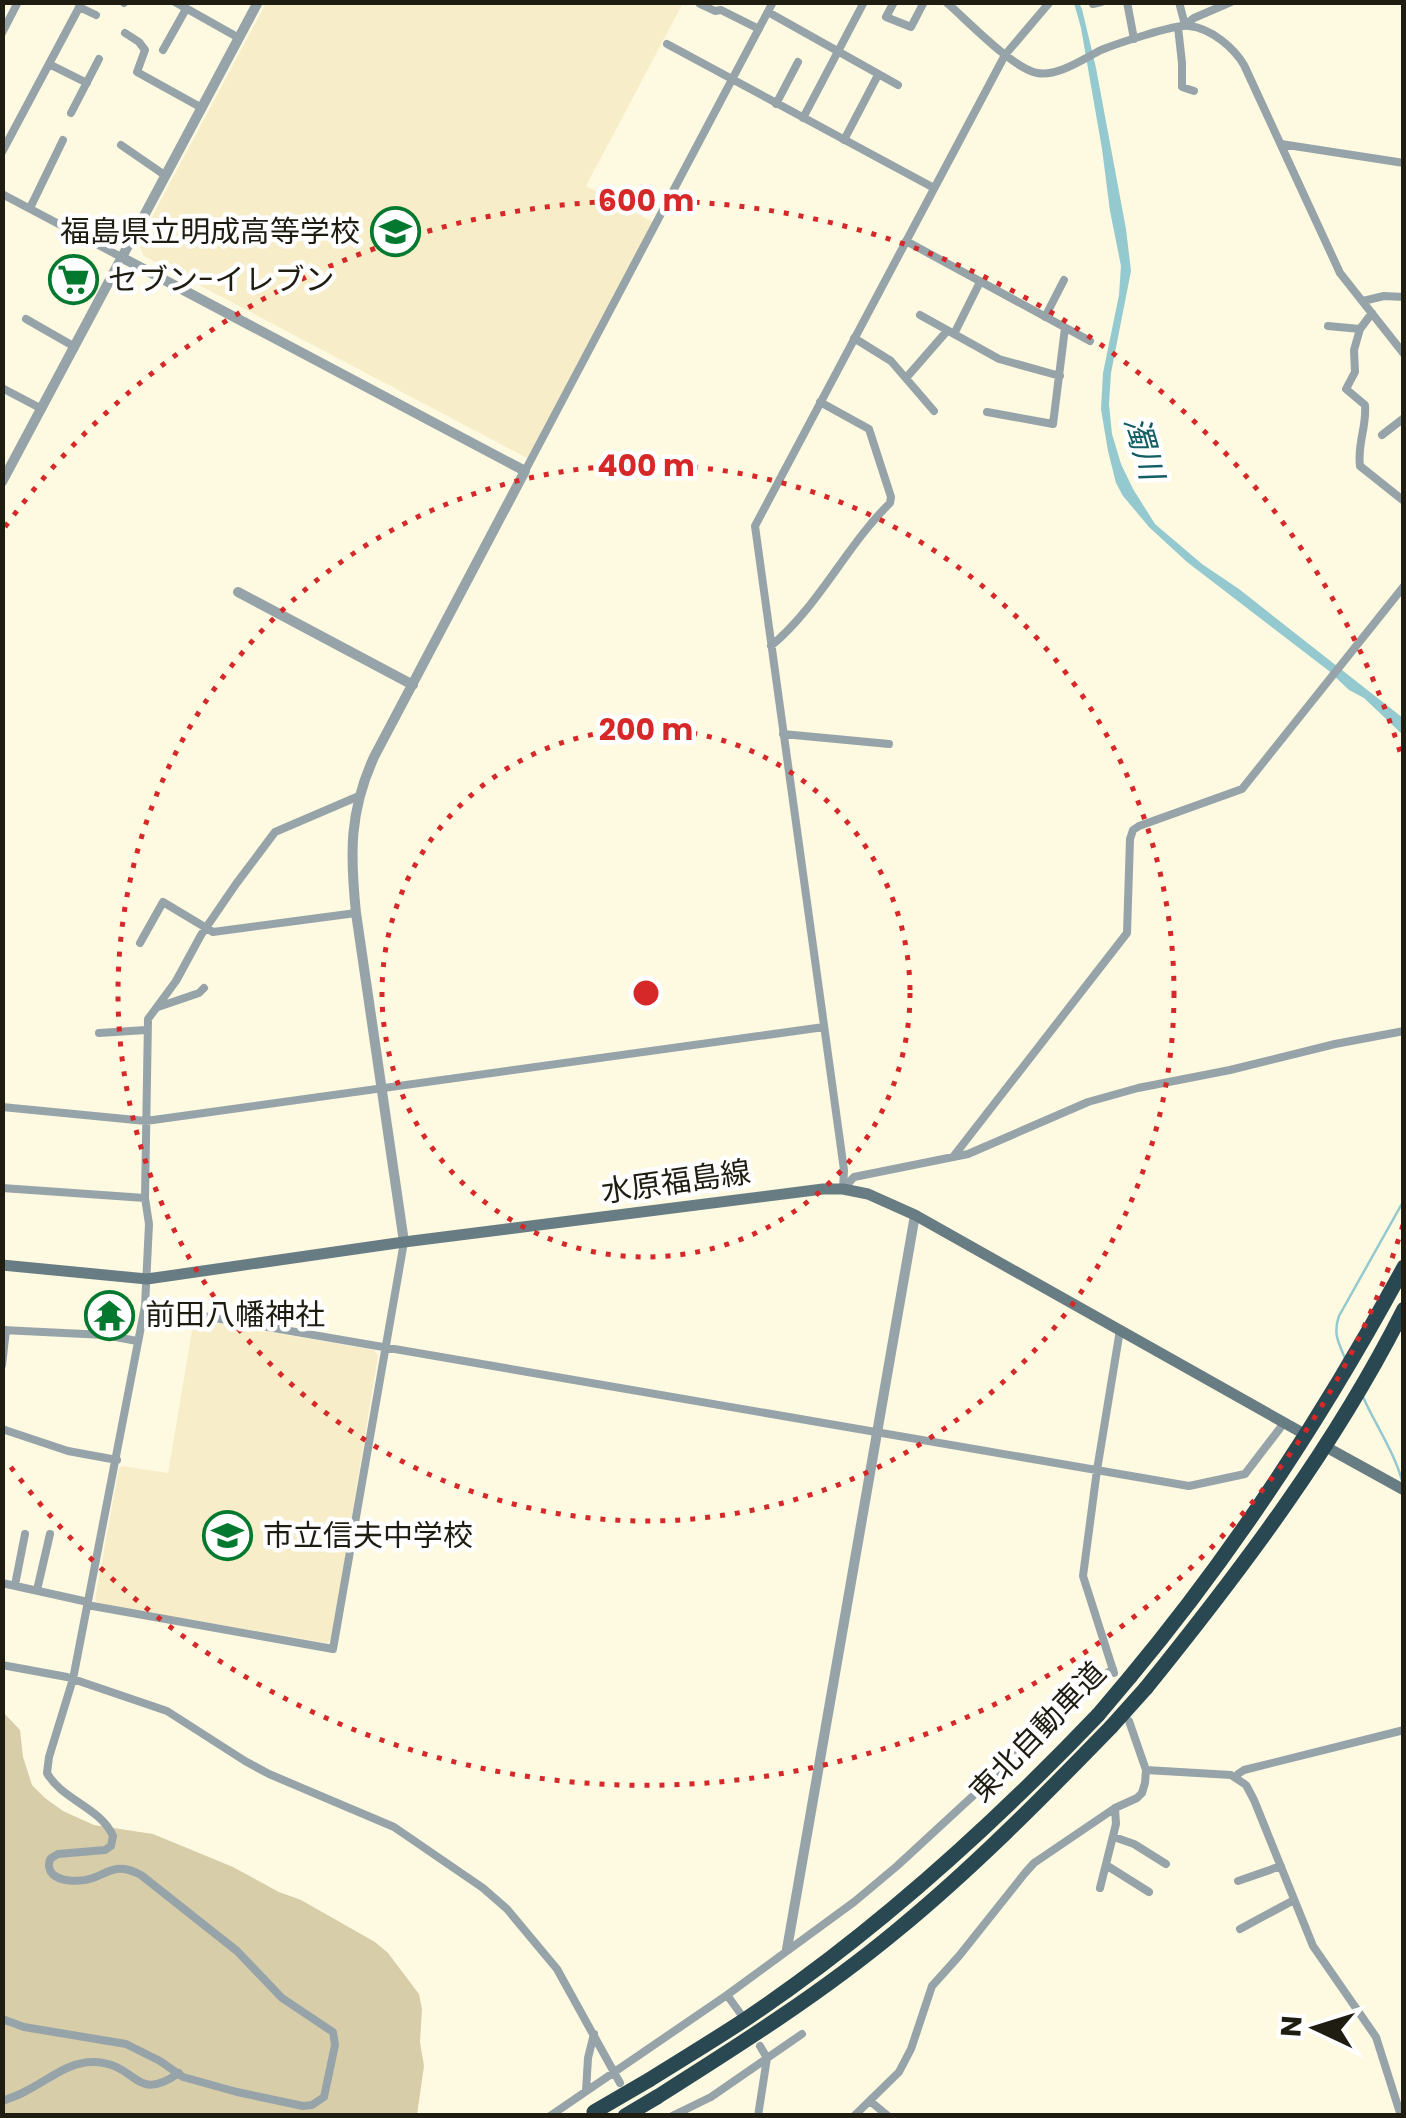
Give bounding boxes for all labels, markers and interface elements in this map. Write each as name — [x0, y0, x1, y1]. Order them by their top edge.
text: 600 m — [598, 179, 694, 222]
school or university icon: 福島県立明成高等学校 — [369, 206, 421, 258]
place label: 福島県立明成高等学校 — [60, 210, 360, 253]
supermarket icon: セブン-イレブン — [47, 254, 99, 306]
place label: セブン-イレブン — [108, 258, 335, 301]
water label: 濁川 — [1114, 411, 1176, 488]
text: 400 m — [597, 444, 695, 487]
text: 200 m — [599, 708, 693, 751]
centre of rings — [628, 975, 664, 1011]
street label: 水原福島線 — [599, 1150, 753, 1213]
temple icon: 前田八幡神社 — [84, 1289, 136, 1341]
place label: 前田八幡神社 — [145, 1293, 325, 1336]
school or university icon: 市立信夫中学校 — [202, 1510, 254, 1562]
place label: 市立信夫中学校 — [263, 1514, 473, 1557]
street label: 東北自動車道 — [960, 1652, 1116, 1811]
north arrow — [1266, 1978, 1366, 2078]
text: N — [1271, 2014, 1312, 2038]

